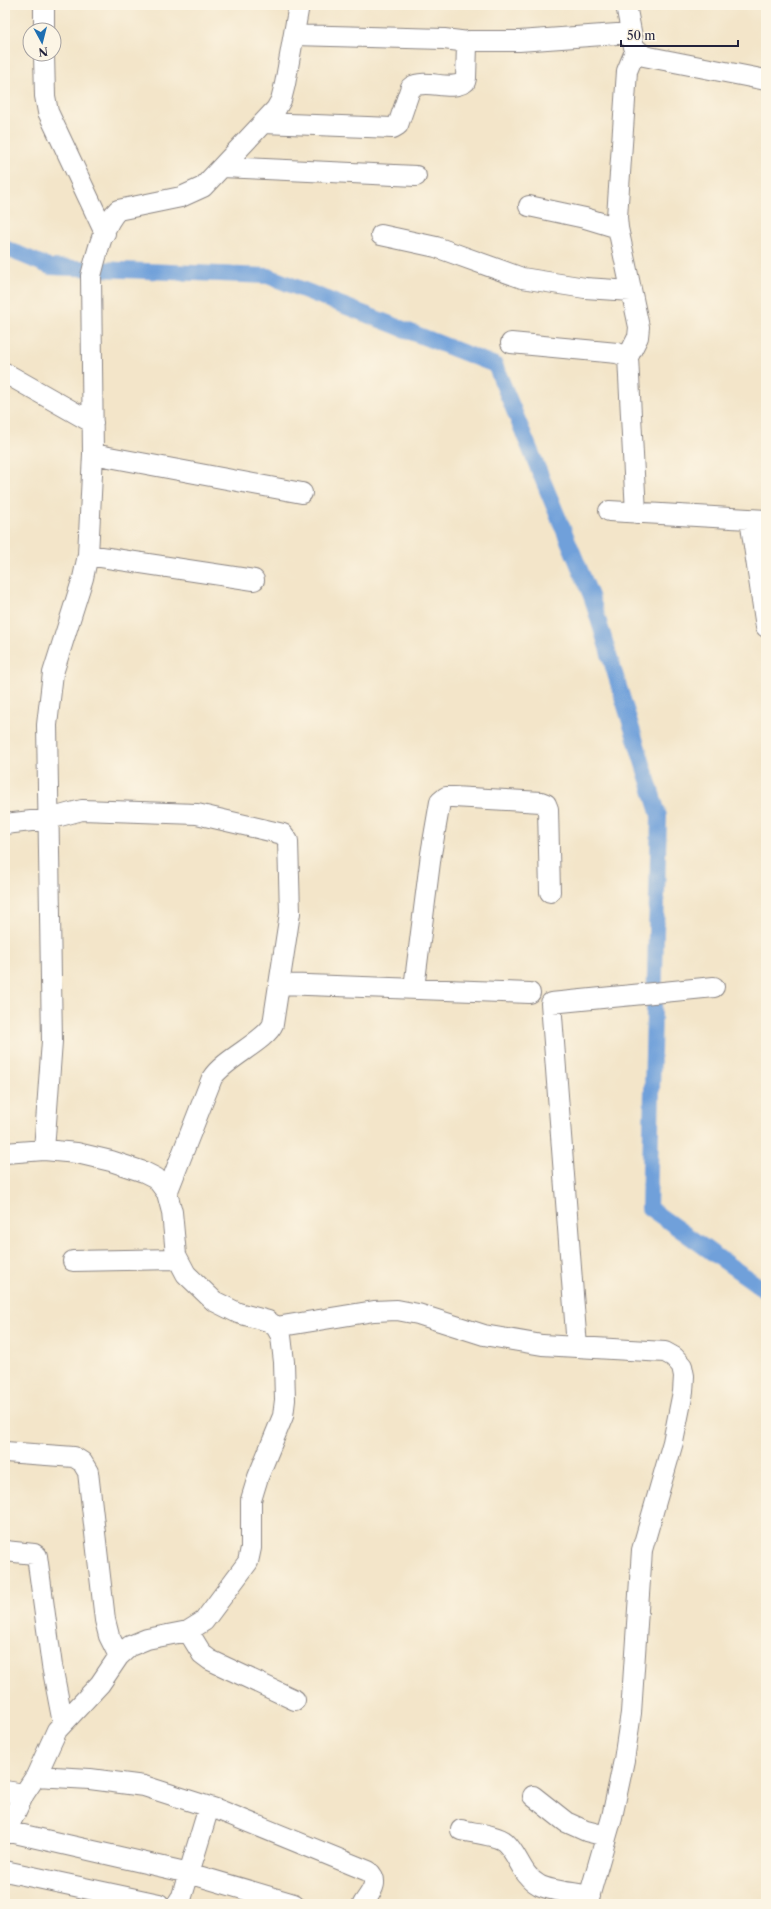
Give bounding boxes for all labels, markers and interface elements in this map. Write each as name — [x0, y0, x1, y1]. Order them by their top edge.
north arrow — [22, 22, 62, 62]
scale bar — [621, 22, 738, 48]
text: 50 m — [627, 28, 656, 43]
text: N — [37, 44, 49, 60]

